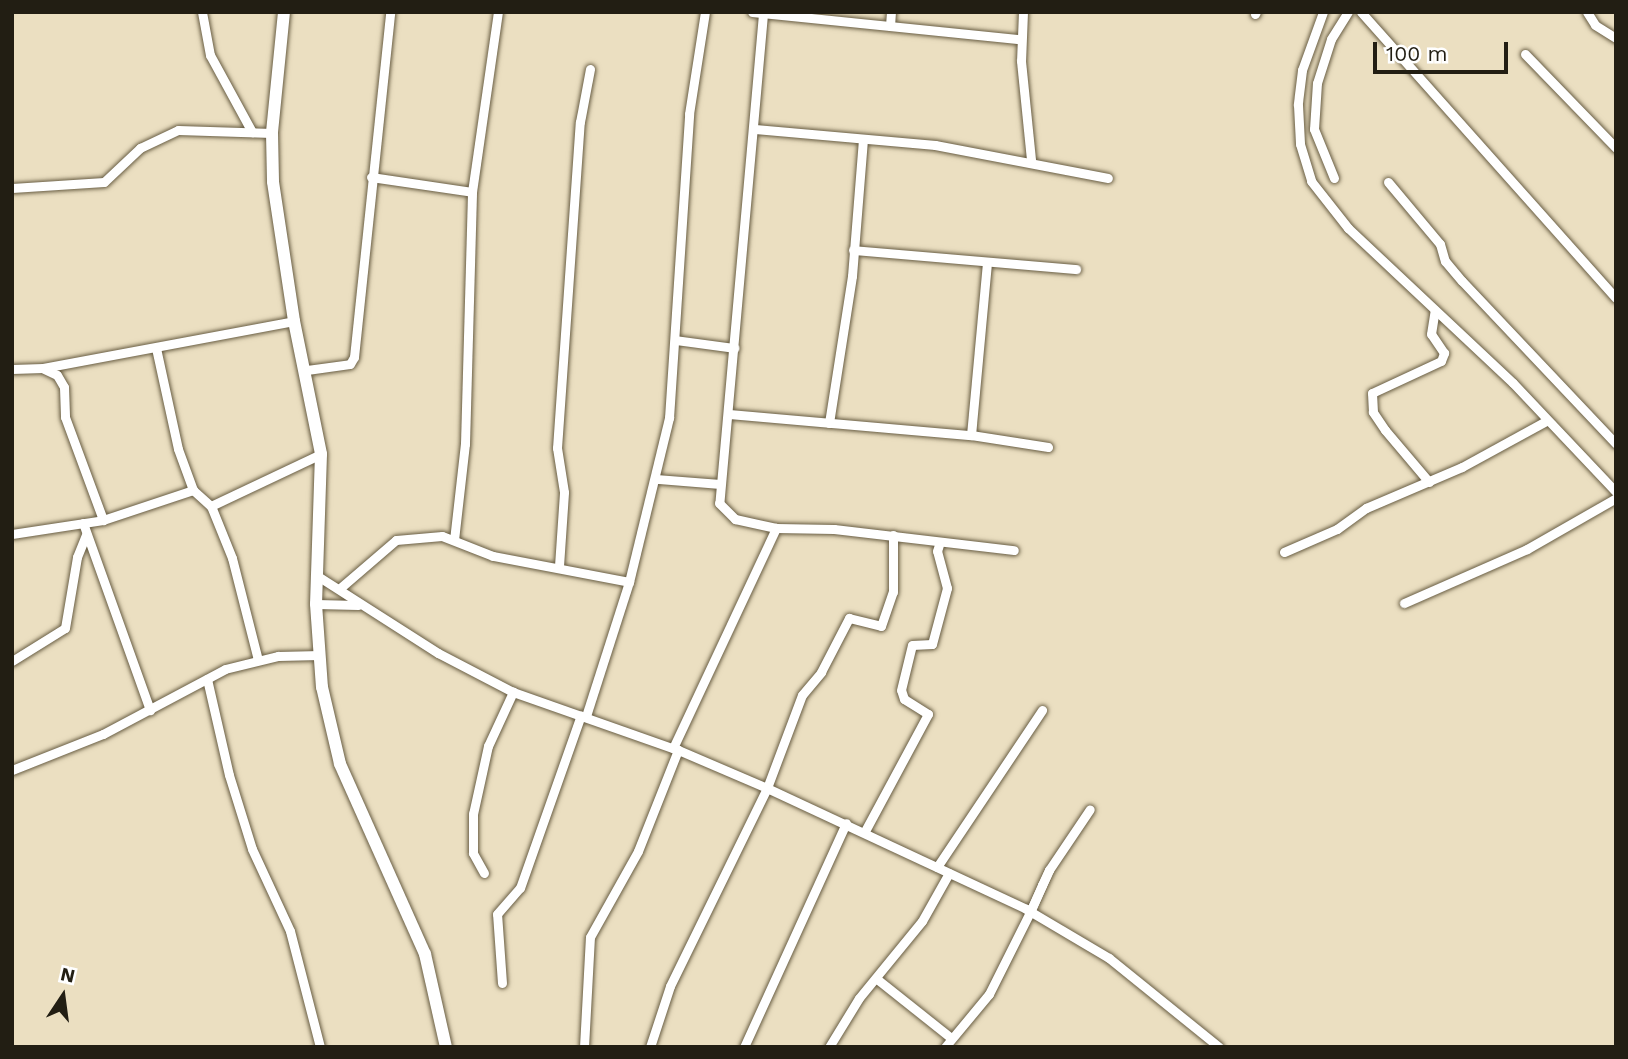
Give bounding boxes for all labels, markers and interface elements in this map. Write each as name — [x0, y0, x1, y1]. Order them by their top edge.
scale bar — [1376, 28, 1511, 72]
text: 100 m — [1386, 41, 1448, 66]
north arrow — [28, 961, 98, 1031]
text: N — [58, 962, 77, 988]

